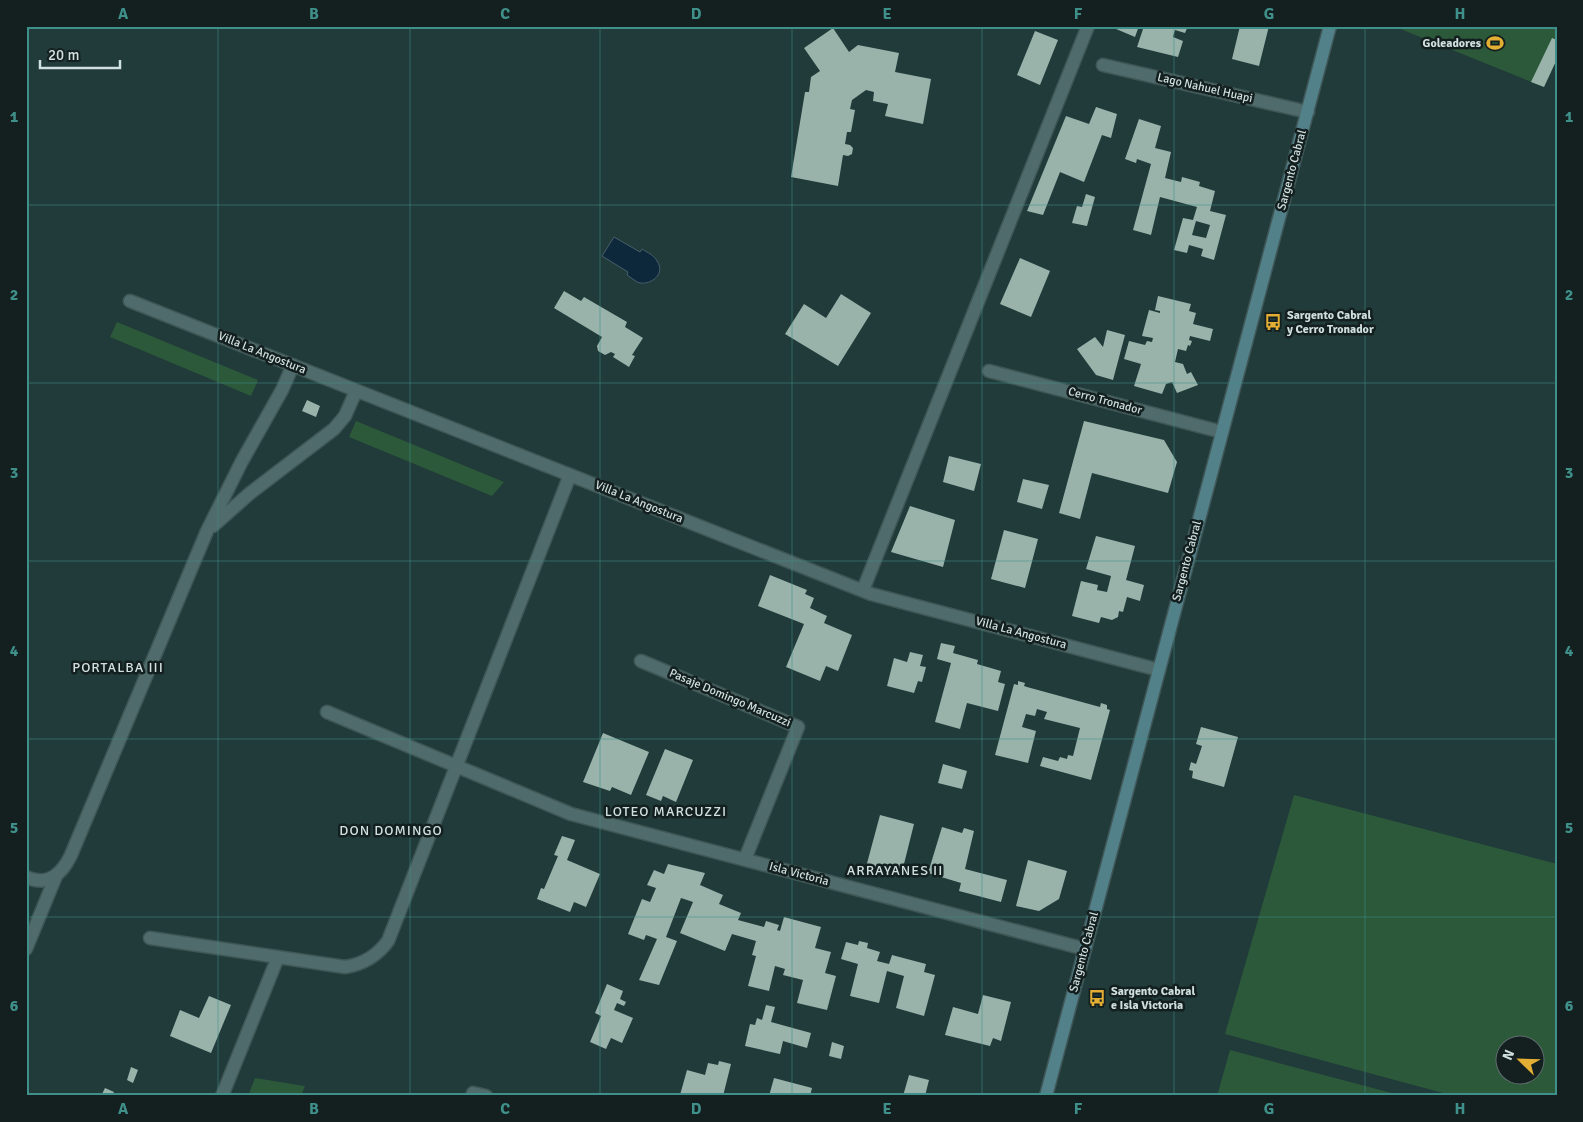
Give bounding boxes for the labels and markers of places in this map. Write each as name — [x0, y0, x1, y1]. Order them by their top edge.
sports icon: Goleadores — [1485, 33, 1505, 53]
place label: Goleadores — [1423, 36, 1482, 51]
place label: Sargento Cabral y Cerro Tronador — [1286, 308, 1374, 337]
bus stop icon: Sargento Cabral y Cerro Tronador — [1263, 312, 1283, 332]
place label: Sargento Cabral e Isla Victoria — [1111, 984, 1195, 1013]
bus stop icon: Sargento Cabral e Isla Victoria — [1087, 988, 1107, 1008]

